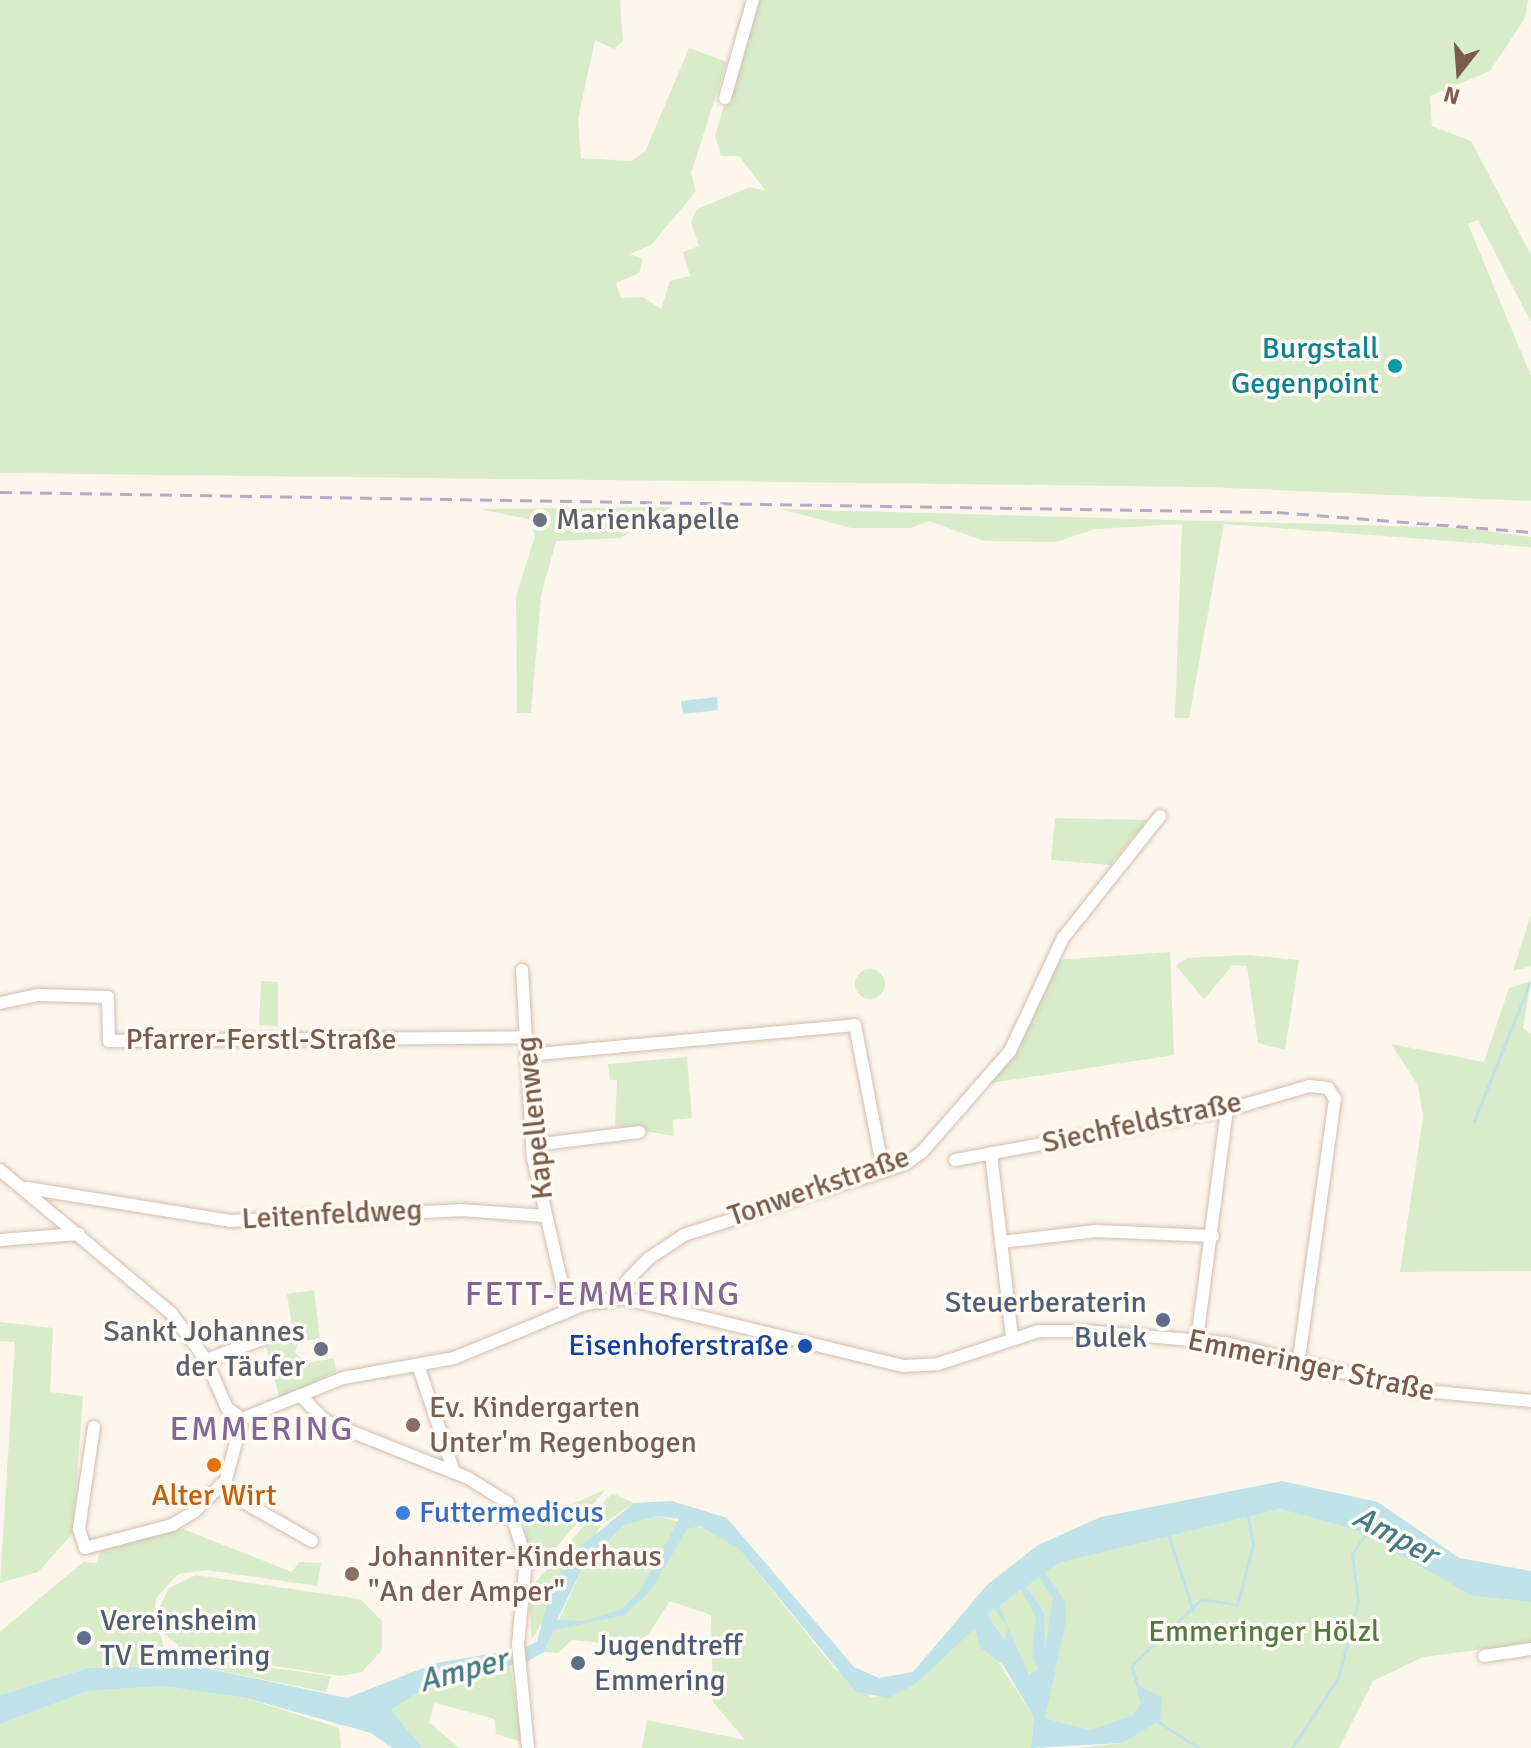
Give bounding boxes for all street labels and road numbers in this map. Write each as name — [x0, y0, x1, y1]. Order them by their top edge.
street label: Pfarrer-Ferstl-Straße — [125, 1022, 397, 1058]
street label: Kapellenweg — [509, 1035, 561, 1201]
street label: Siechfeldstraße — [1039, 1084, 1245, 1162]
street label: Tonwerkstraße — [723, 1139, 915, 1235]
street label: Leitenfeldweg — [241, 1192, 423, 1238]
street label: Emmeringer Straße — [1184, 1322, 1438, 1410]

